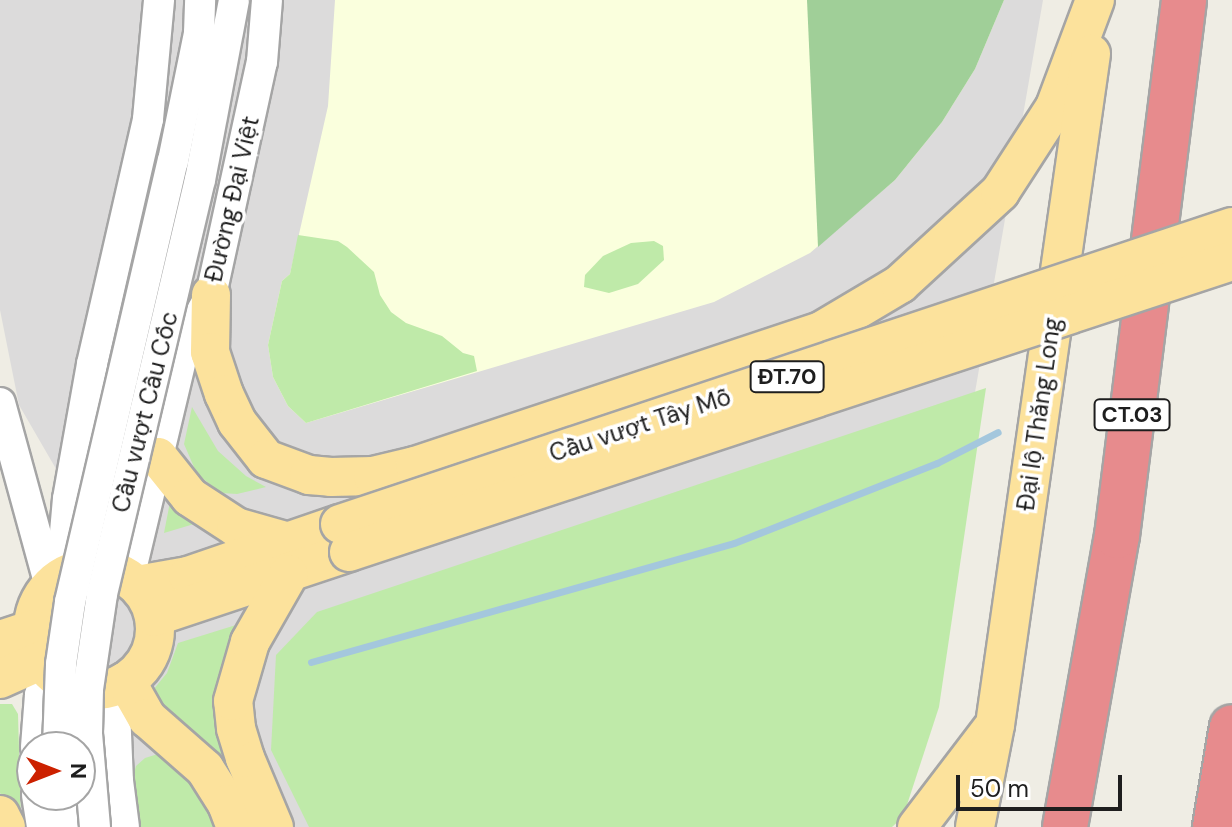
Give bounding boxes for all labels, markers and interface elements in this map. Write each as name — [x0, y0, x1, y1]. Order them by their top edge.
street label: Đường Đại Việt — [199, 113, 265, 285]
street label: Cầu vượt Cầu Cốc — [106, 308, 184, 516]
street label: Đại lộ Thăng Long — [1011, 315, 1067, 513]
road number: ĐT.70 — [749, 359, 825, 395]
street label: Cầu vượt Tây Mỗ — [546, 382, 734, 468]
road number: CT.03 — [1092, 397, 1172, 433]
north arrow — [16, 731, 96, 811]
scale bar — [960, 759, 1126, 809]
text: N — [64, 763, 93, 779]
text: 50 m — [970, 773, 1029, 804]

